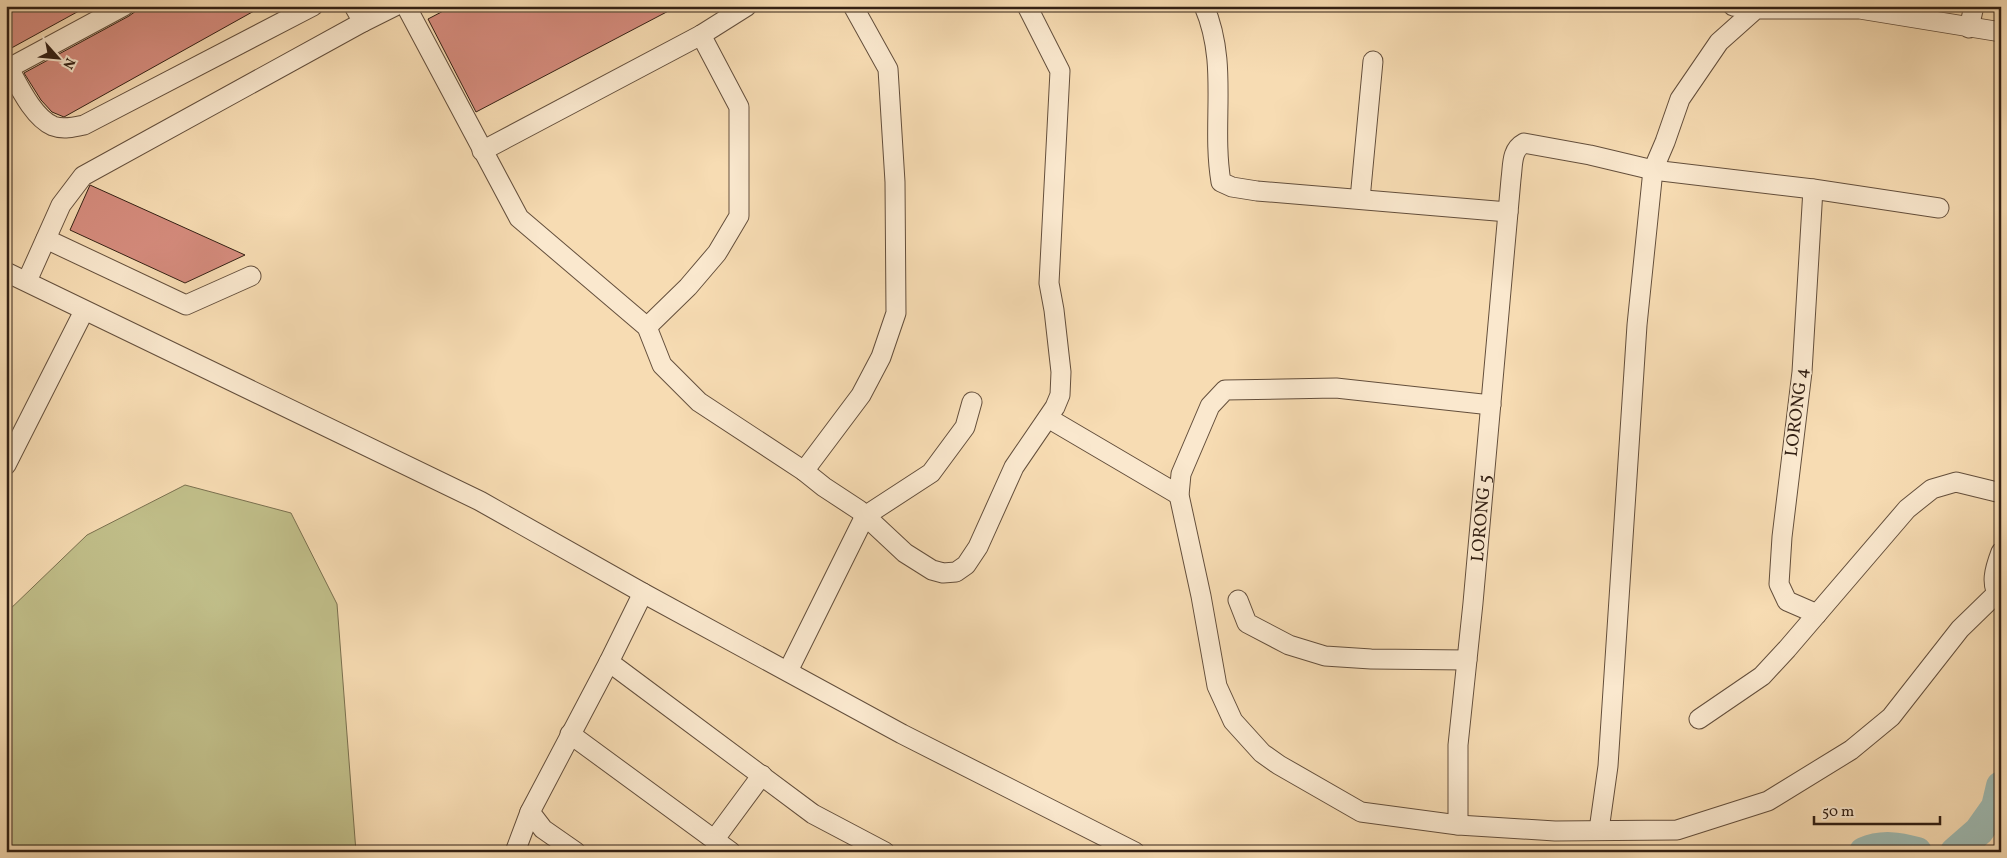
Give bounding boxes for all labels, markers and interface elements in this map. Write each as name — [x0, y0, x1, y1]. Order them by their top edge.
north arrow — [32, 32, 82, 82]
text: N — [57, 54, 79, 72]
street label: LORONG 4 — [1780, 366, 1815, 458]
street label: LORONG 5 — [1466, 474, 1498, 563]
scale bar — [1814, 793, 1941, 825]
text: 50 m — [1822, 802, 1854, 823]

